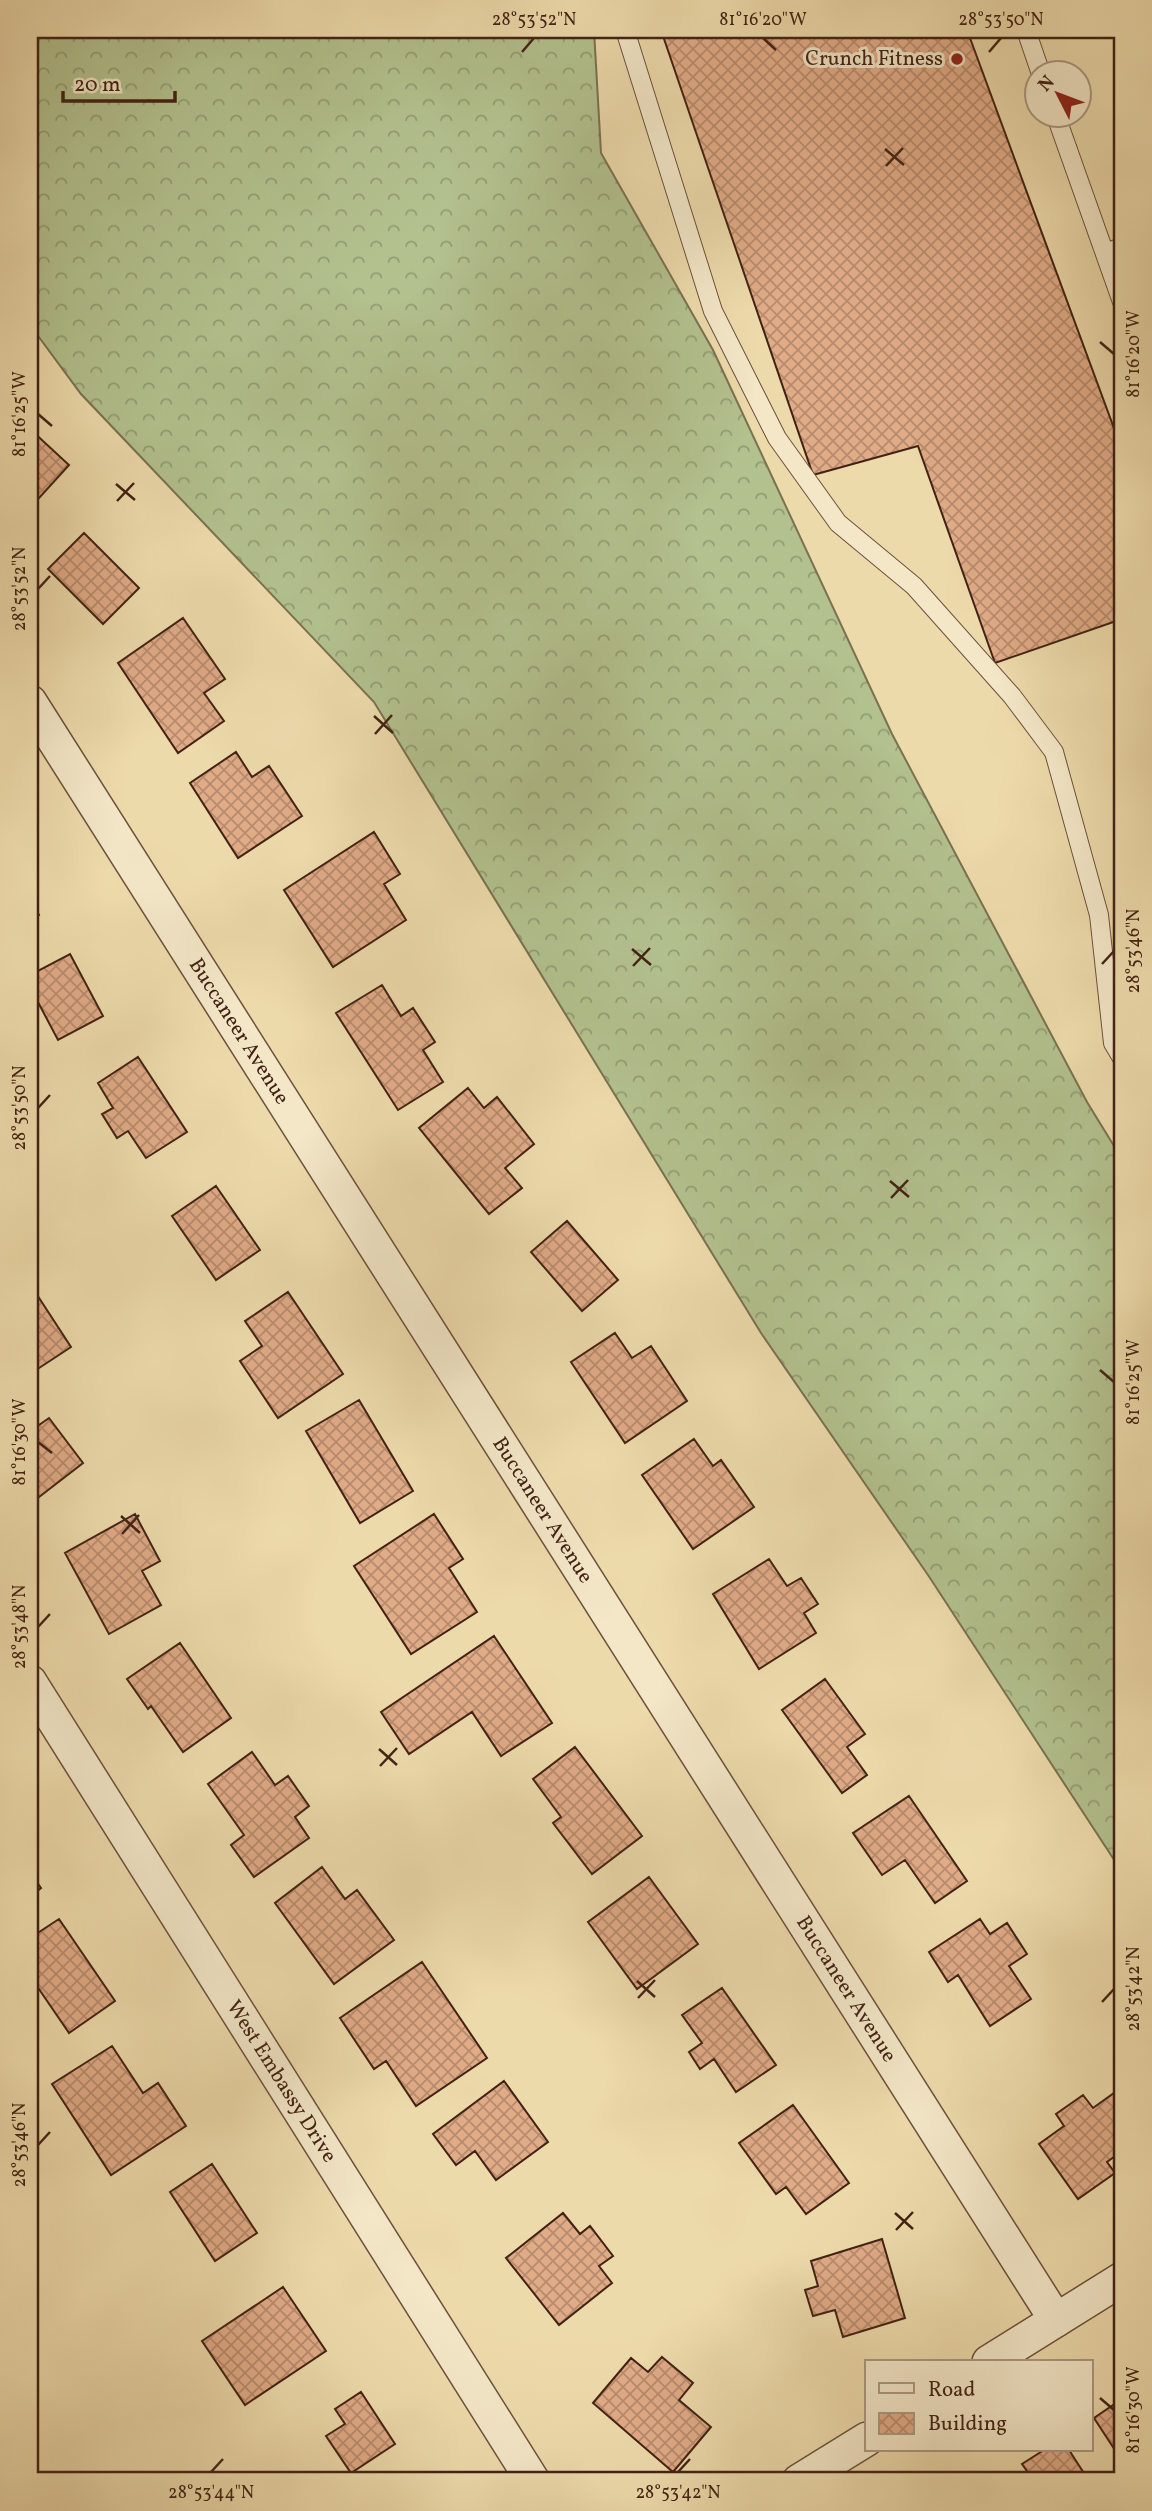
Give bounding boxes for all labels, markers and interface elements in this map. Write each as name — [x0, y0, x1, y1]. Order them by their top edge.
text: 28°53'52"N — [492, 8, 576, 33]
text: 81°16'20"W — [719, 8, 807, 33]
text: 28°53'50"N — [958, 8, 1044, 33]
place label: Crunch Fitness — [805, 45, 943, 74]
marker: Crunch Fitness — [949, 51, 965, 67]
scale bar — [63, 60, 175, 104]
north arrow — [1023, 60, 1092, 130]
text: N — [1033, 70, 1061, 98]
text: 20 m — [74, 71, 120, 100]
text: 81°16'20"W — [1122, 310, 1147, 398]
text: 81°16'25"W — [8, 371, 33, 457]
text: 28°53'52"N — [8, 547, 33, 631]
text: 28°53'46"N — [1122, 909, 1147, 993]
street label: Buccaneer Avenue — [181, 952, 296, 1110]
text: 28°53'50"N — [8, 1065, 33, 1151]
text: 81°16'25"W — [1122, 1339, 1147, 1425]
text: 81°16'30"W — [8, 1399, 33, 1485]
street label: Buccaneer Avenue — [485, 1431, 600, 1589]
text: 28°53'48"N — [8, 1585, 33, 1669]
street label: Buccaneer Avenue — [789, 1910, 904, 2068]
text: 28°53'42"N — [1122, 1946, 1147, 2032]
street label: West Embassy Drive — [219, 1995, 344, 2168]
text: 28°53'46"N — [8, 2103, 33, 2187]
legend — [865, 2360, 1092, 2452]
text: 81°16'30"W — [1122, 2367, 1147, 2453]
text: Road — [928, 2376, 975, 2405]
text: Building — [928, 2410, 1007, 2439]
text: 28°53'44"N — [168, 2481, 254, 2506]
text: 28°53'42"N — [635, 2481, 721, 2506]

